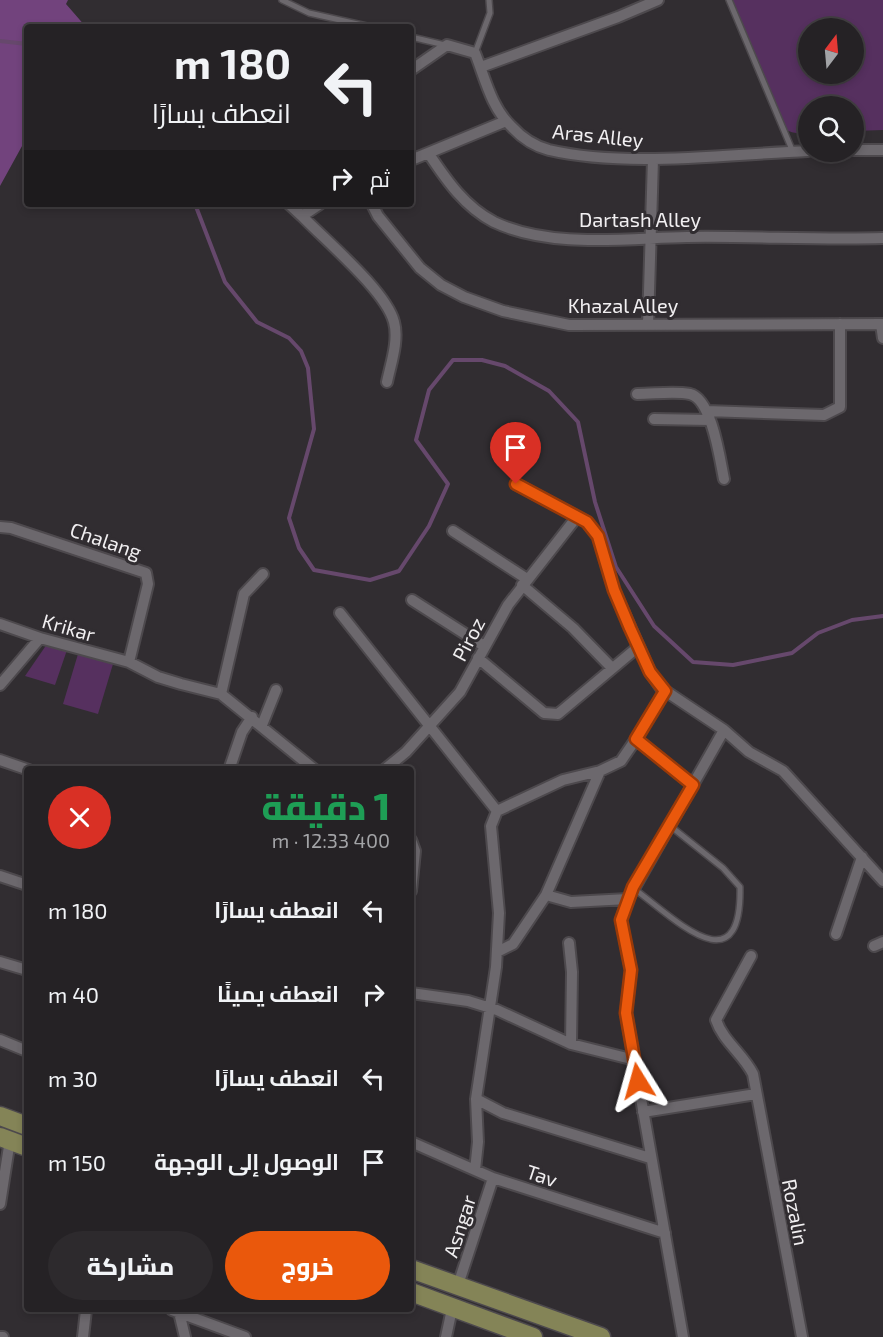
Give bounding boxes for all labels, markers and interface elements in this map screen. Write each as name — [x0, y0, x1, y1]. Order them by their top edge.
north arrow — [798, 18, 864, 84]
map controls — [798, 18, 864, 162]
text: 180 m — [174, 37, 291, 87]
icon: left — [312, 48, 390, 126]
text: انعطف يسارًا — [152, 96, 291, 128]
button: search — [798, 96, 864, 162]
street label: Aras Alley — [551, 118, 645, 152]
icon: right — [325, 162, 358, 195]
text: ثم — [370, 165, 390, 191]
street label: Dartash Alley — [579, 207, 702, 231]
street label: Khazal Alley — [568, 293, 679, 317]
pin — [490, 422, 541, 484]
icon: arrive — [499, 431, 532, 464]
street label: Chalang — [67, 517, 145, 563]
street label: Krikar — [40, 608, 98, 646]
street label: Piroz — [447, 613, 489, 665]
text: 1 دقيقة — [262, 784, 390, 827]
button: close — [48, 786, 111, 849]
text: 400 m · 12:33 — [272, 828, 390, 852]
icon: left — [357, 894, 390, 927]
text: انعطف يسارًا — [214, 896, 339, 922]
text: 180 m — [48, 897, 108, 923]
icon: right — [357, 978, 390, 1011]
text: انعطف يمينًا — [217, 980, 339, 1006]
text: 40 m — [48, 981, 99, 1007]
position arrow — [606, 1049, 670, 1113]
icon: left — [357, 1062, 390, 1095]
text: انعطف يسارًا — [214, 1064, 339, 1090]
text: 30 m — [48, 1065, 98, 1091]
icon: arrive — [357, 1146, 390, 1179]
text: الوصول إلى الوجهة — [154, 1148, 339, 1174]
text: 150 m — [48, 1149, 106, 1175]
street label: Tav — [523, 1159, 561, 1191]
street label: Rozalin — [778, 1177, 814, 1247]
street label: Asngar — [438, 1192, 480, 1260]
button: مشاركة — [48, 1231, 213, 1300]
button: خروج — [225, 1231, 390, 1300]

